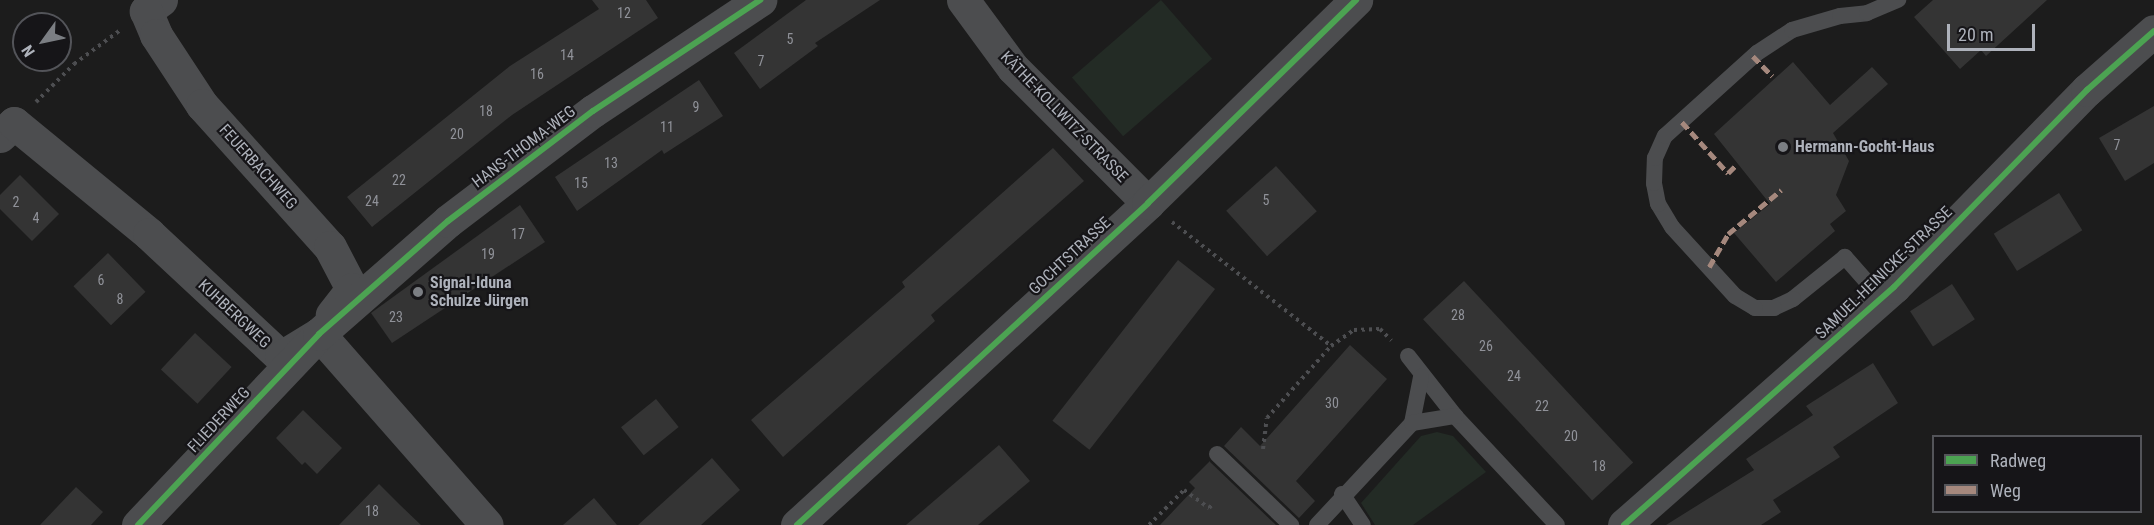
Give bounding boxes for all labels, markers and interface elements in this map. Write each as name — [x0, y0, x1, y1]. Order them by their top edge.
house number: 12 — [617, 5, 631, 21]
north arrow — [12, 12, 72, 72]
scale bar — [1950, 12, 2038, 50]
text: 20 m — [1958, 24, 1993, 45]
house number: 5 — [787, 31, 793, 47]
text: N — [18, 42, 39, 60]
house number: 14 — [560, 47, 574, 63]
street label: KÄTHE-KOLLWITZ-STRASSE — [996, 47, 1132, 187]
house number: 7 — [758, 53, 764, 69]
house number: 16 — [530, 66, 544, 82]
house number: 9 — [693, 99, 699, 115]
street label: HANS-THOMA-WEG — [469, 102, 579, 192]
house number: 18 — [479, 103, 493, 119]
house number: 11 — [660, 119, 674, 135]
street label: FEUERBACHWEG — [215, 121, 301, 213]
house number: 20 — [450, 126, 464, 142]
place label: Hermann-Gocht-Haus — [1795, 137, 1934, 157]
house number: 7 — [2114, 137, 2120, 153]
marker: Hermann-Gocht-Haus — [1776, 140, 1790, 154]
house number: 13 — [604, 155, 618, 171]
house number: 22 — [392, 172, 406, 188]
house number: 15 — [574, 175, 588, 191]
house number: 5 — [1263, 192, 1269, 208]
house number: 24 — [365, 193, 379, 209]
house number: 2 — [13, 194, 19, 210]
street label: SAMUEL-HEINICKE-STRASSE — [1812, 203, 1956, 343]
house number: 4 — [33, 210, 39, 226]
street label: GOCHTSTRASSE — [1025, 213, 1115, 299]
house number: 17 — [511, 226, 525, 242]
house number: 19 — [481, 246, 495, 262]
house number: 6 — [98, 272, 104, 288]
place label: Signal-Iduna Schulze Jürgen — [430, 273, 529, 311]
street label: KUHBERGWEG — [194, 276, 274, 352]
marker: Signal-Iduna Schulze Jürgen — [411, 285, 425, 299]
house number: 8 — [117, 291, 123, 307]
house number: 28 — [1451, 307, 1465, 323]
house number: 23 — [389, 309, 403, 325]
house number: 26 — [1479, 338, 1493, 354]
house number: 24 — [1507, 368, 1521, 384]
street label: FLIEDERWEG — [184, 383, 254, 457]
house number: 30 — [1325, 395, 1339, 411]
house number: 22 — [1535, 398, 1549, 414]
house number: 20 — [1564, 428, 1578, 444]
legend — [1932, 435, 2142, 513]
text: Radweg — [1990, 450, 2046, 471]
house number: 18 — [1592, 458, 1606, 474]
text: Weg — [1990, 480, 2021, 501]
house number: 18 — [365, 503, 379, 519]

